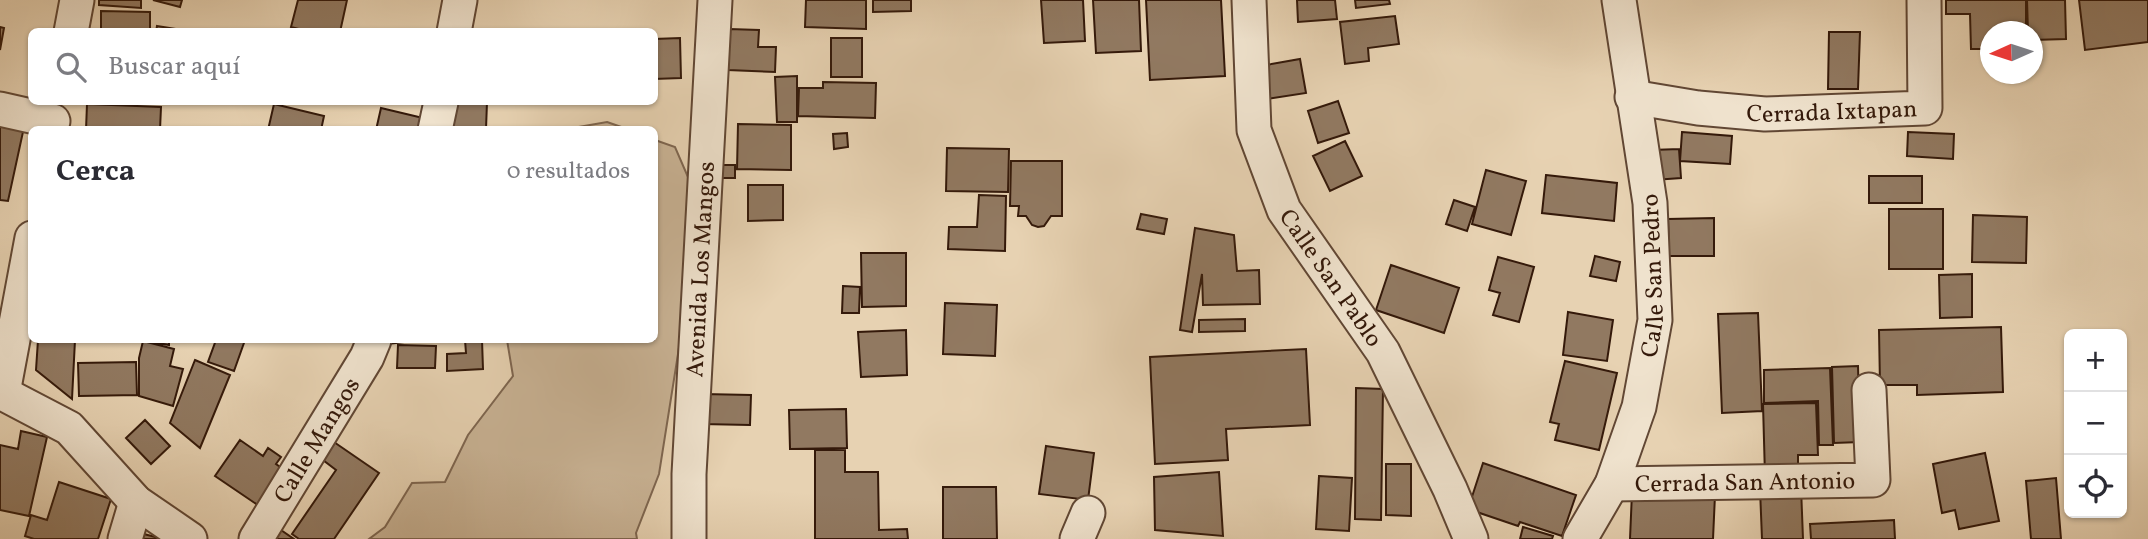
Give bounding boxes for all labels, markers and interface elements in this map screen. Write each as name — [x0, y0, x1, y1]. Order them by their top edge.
north arrow — [1980, 21, 2043, 84]
search box — [28, 28, 658, 105]
icon: search — [52, 48, 90, 86]
text: Buscar aquí — [108, 49, 240, 85]
street label: Cerrada Ixtapan — [1745, 93, 1918, 133]
text: Cerca — [56, 151, 135, 193]
text: 0 resultados — [507, 156, 630, 188]
street label: Avenida Los Mangos — [679, 160, 725, 378]
street label: Calle San Pedro — [1633, 191, 1674, 360]
street label: Calle San Pablo — [1269, 203, 1390, 355]
map controls — [2064, 329, 2127, 518]
button: + — [2064, 329, 2127, 392]
street label: Calle Mangos — [267, 371, 370, 511]
button: − — [2064, 392, 2127, 455]
button: locate — [2064, 455, 2127, 518]
street label: Cerrada San Antonio — [1635, 465, 1855, 503]

